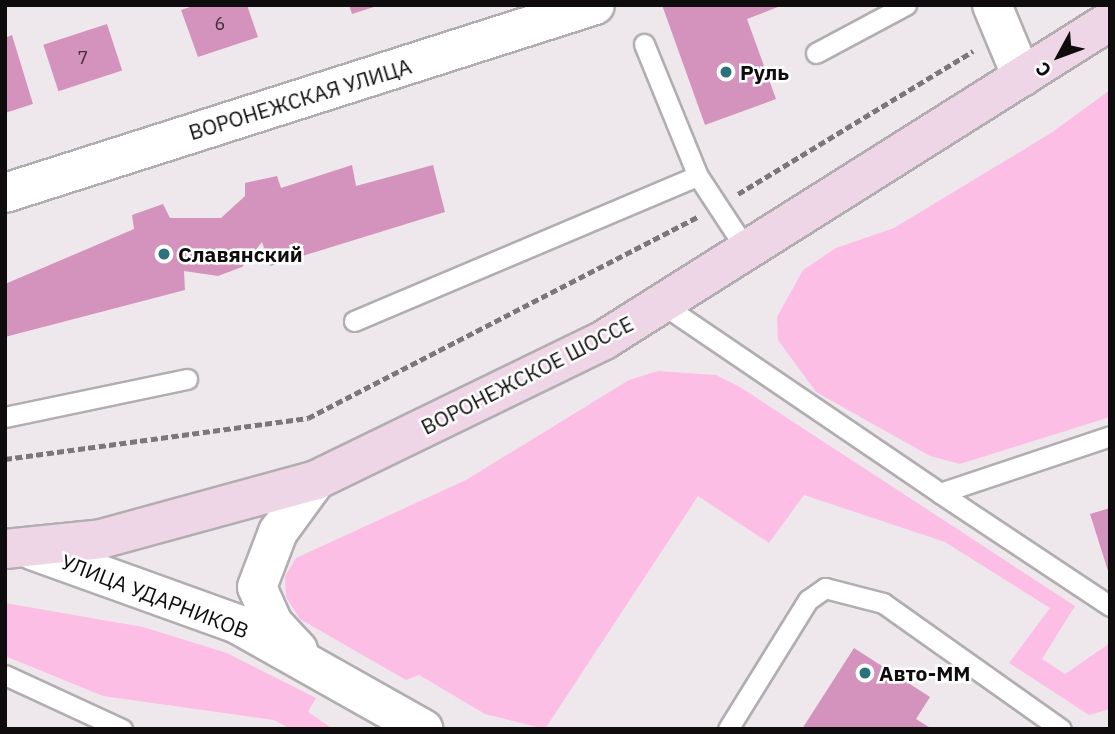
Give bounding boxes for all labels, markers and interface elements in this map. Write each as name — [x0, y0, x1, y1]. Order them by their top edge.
house number: 6 — [215, 13, 225, 35]
north arrow — [1024, 21, 1094, 91]
house number: 7 — [78, 47, 88, 69]
street label: ВОРОНЕЖСКАЯ УЛИЦА — [186, 53, 414, 145]
text: С — [1030, 57, 1056, 82]
place label: Руль — [740, 59, 789, 85]
marker: Руль — [718, 64, 734, 80]
place label: Славянский — [178, 241, 303, 267]
marker: Славянский — [156, 246, 172, 262]
street label: ВОРОНЕЖСКОЕ ШОССЕ — [417, 310, 637, 440]
street label: УЛИЦА УДАРНИКОВ — [58, 549, 252, 643]
place label: Авто-ММ — [879, 660, 971, 686]
marker: Авто-ММ — [857, 665, 873, 681]

